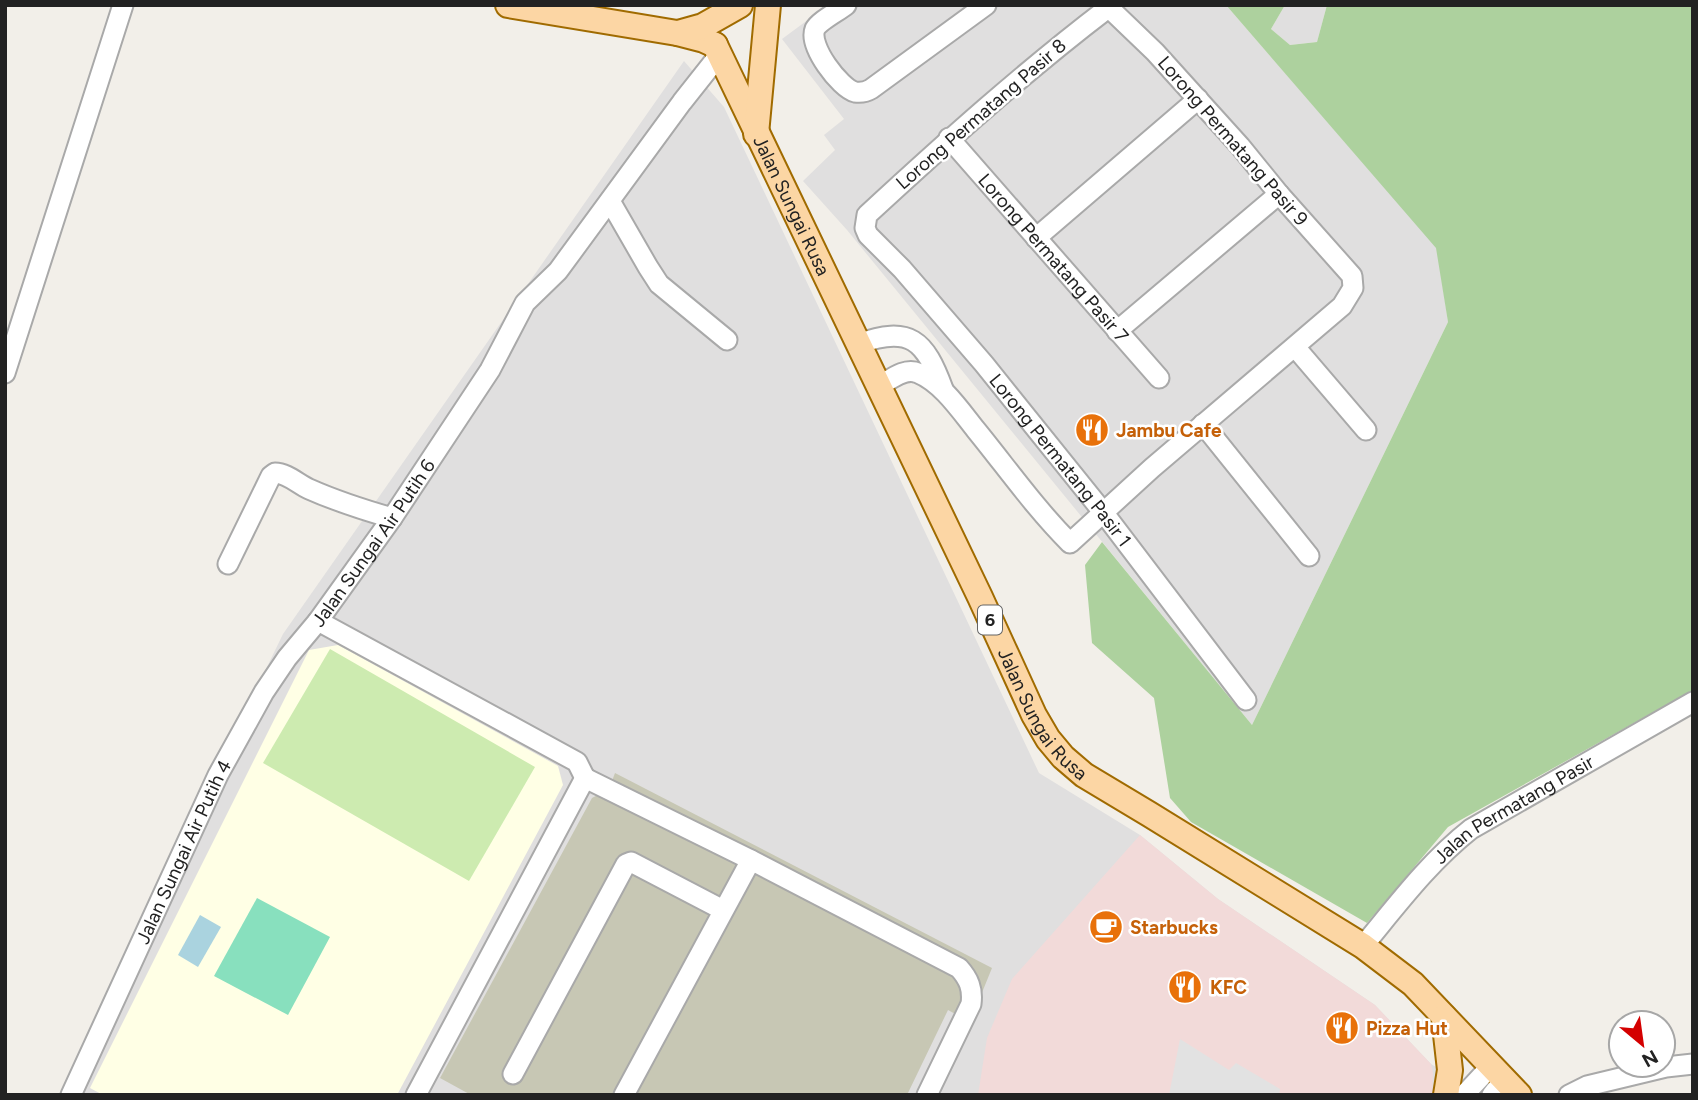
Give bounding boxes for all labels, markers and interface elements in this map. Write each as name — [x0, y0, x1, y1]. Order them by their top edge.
street label: Lorong Permatang Pasir 8 — [891, 34, 1071, 194]
street label: Lorong Permatang Pasir 9 — [1153, 52, 1313, 230]
street label: Jalan Sungai Rusa — [749, 132, 835, 279]
street label: Lorong Permatang Pasir 7 — [974, 169, 1134, 347]
street label: Lorong Permatang Pasir 1 — [985, 369, 1136, 551]
restaurant icon: Jambu Cafe — [1073, 411, 1111, 449]
place label: Jambu Cafe — [1116, 419, 1222, 442]
street label: Jalan Sungai Air Putih 6 — [306, 454, 439, 631]
road number: 6 — [978, 606, 1002, 634]
street label: Jalan Sungai Rusa — [993, 644, 1093, 785]
street label: Jalan Permatang Pasir — [1428, 750, 1598, 868]
street label: Jalan Sungai Air Putih 4 — [131, 755, 236, 947]
cafe icon: Starbucks — [1087, 908, 1125, 946]
place label: Starbucks — [1130, 916, 1218, 939]
restaurant icon: KFC — [1166, 968, 1204, 1006]
place label: KFC — [1210, 976, 1247, 999]
restaurant icon: Pizza Hut — [1323, 1009, 1361, 1047]
north arrow — [1607, 1009, 1677, 1079]
place label: Pizza Hut — [1366, 1017, 1448, 1040]
text: N — [1638, 1045, 1662, 1072]

